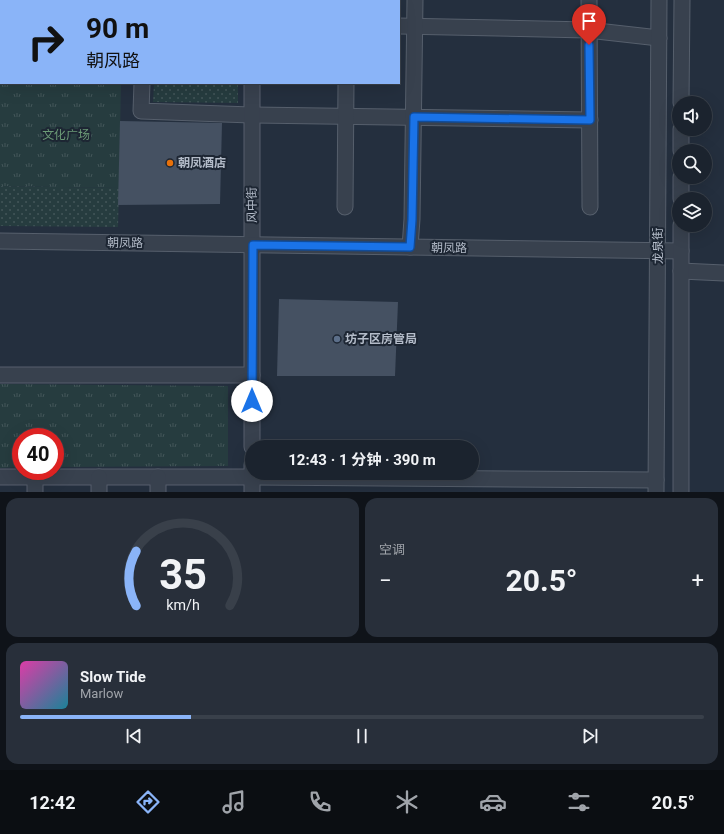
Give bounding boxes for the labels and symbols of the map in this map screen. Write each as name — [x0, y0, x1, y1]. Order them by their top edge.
pin — [572, 4, 606, 45]
park label: 文化广场 — [42, 128, 90, 142]
place label: 朝凤酒店 — [178, 156, 226, 170]
marker: 朝凤酒店 — [165, 158, 175, 168]
street label: 风中街 — [245, 187, 259, 223]
street label: 龙泉街 — [651, 228, 665, 264]
street label: 朝凤路 — [107, 236, 143, 250]
street label: 朝凤路 — [431, 241, 467, 255]
place label: 坊子区房管局 — [345, 332, 417, 346]
marker: 坊子区房管局 — [332, 334, 342, 344]
position arrow — [231, 380, 273, 422]
speed limit sign: 40 — [12, 428, 64, 480]

